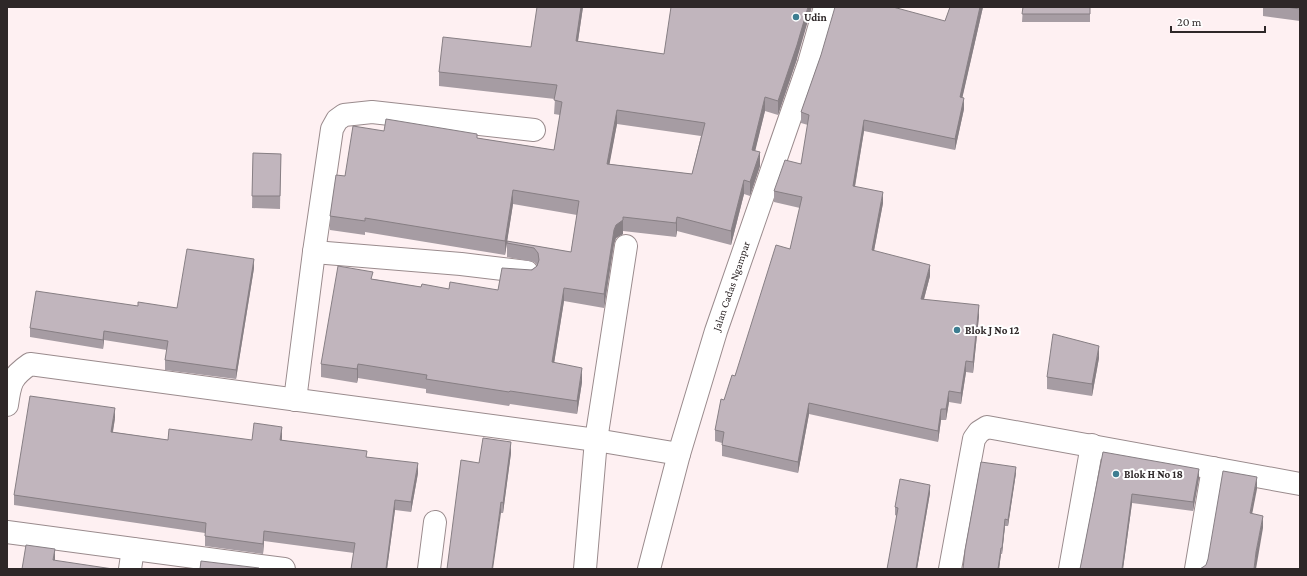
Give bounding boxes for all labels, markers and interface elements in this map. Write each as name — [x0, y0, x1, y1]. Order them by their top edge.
scale bar — [1171, 8, 1265, 34]
place label: Udin — [804, 11, 828, 23]
marker: Udin — [791, 12, 801, 22]
text: 20 m — [1177, 15, 1202, 29]
street label: Jalan Cadas Ngampar — [710, 239, 753, 334]
place label: Blok J No 12 — [965, 324, 1020, 336]
marker: Blok J No 12 — [952, 325, 962, 335]
place label: Blok H No 18 — [1124, 468, 1183, 480]
marker: Blok H No 18 — [1111, 469, 1121, 479]

